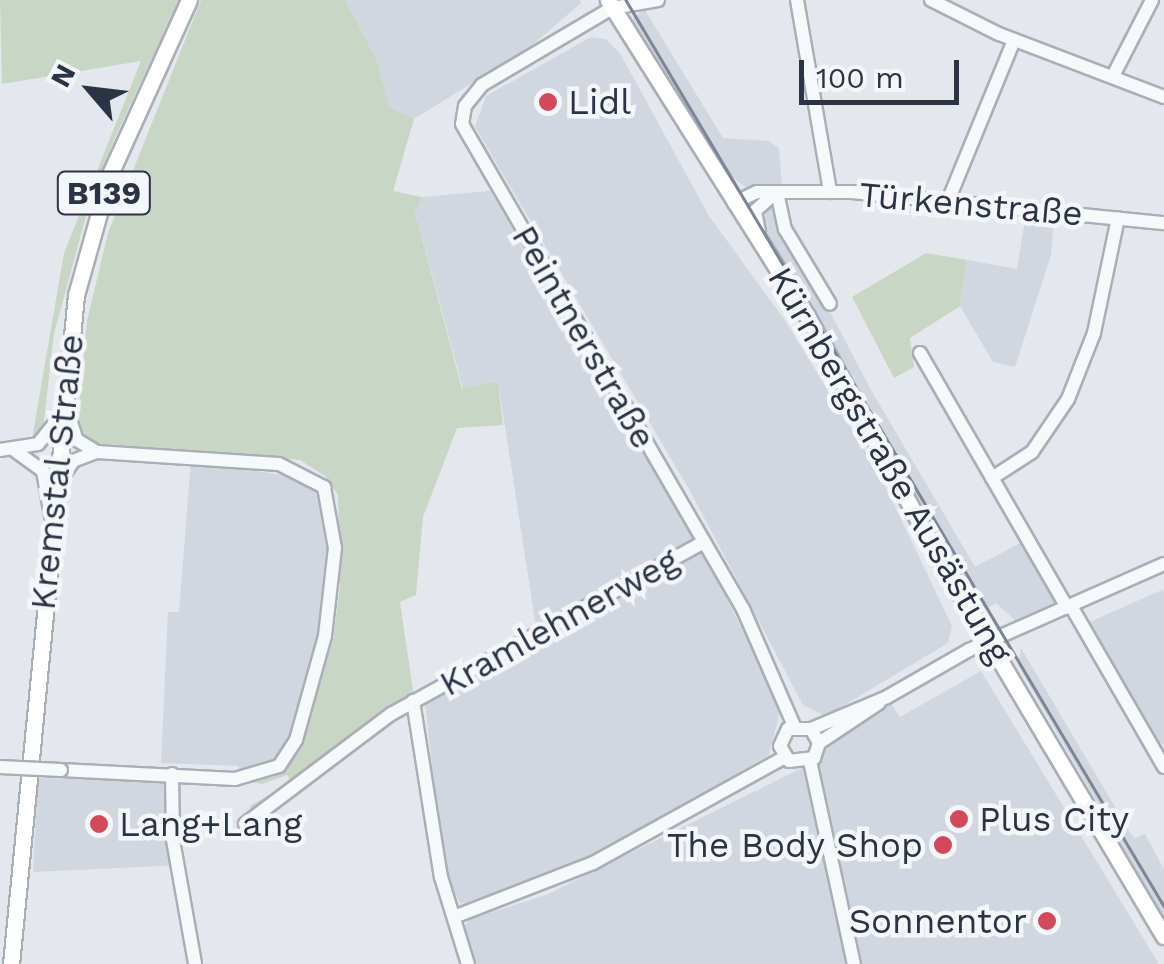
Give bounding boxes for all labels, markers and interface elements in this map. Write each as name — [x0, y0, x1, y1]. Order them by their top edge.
north arrow — [40, 40, 140, 140]
scale bar — [804, 40, 964, 102]
text: N — [44, 59, 83, 93]
text: 100 m — [816, 60, 904, 95]
place label: Lidl — [568, 81, 631, 123]
marker: Lidl — [537, 91, 559, 113]
road number: B139 — [56, 166, 152, 220]
street label: Türkenstraße — [857, 173, 1085, 235]
street label: Peintnerstraße — [503, 218, 665, 456]
street label: Kürnbergstraße Ausästung — [759, 259, 1021, 671]
street label: Kremstal Straße — [22, 331, 92, 613]
street label: Kramlehnerweg — [432, 539, 686, 705]
place label: Plus City — [979, 798, 1129, 840]
place label: Lang+Lang — [119, 803, 302, 845]
marker: Plus City — [948, 808, 970, 830]
marker: Lang+Lang — [88, 813, 110, 835]
place label: The Body Shop — [666, 824, 923, 866]
marker: The Body Shop — [932, 834, 954, 856]
place label: Sonnentor — [849, 900, 1027, 942]
marker: Sonnentor — [1036, 910, 1058, 932]

